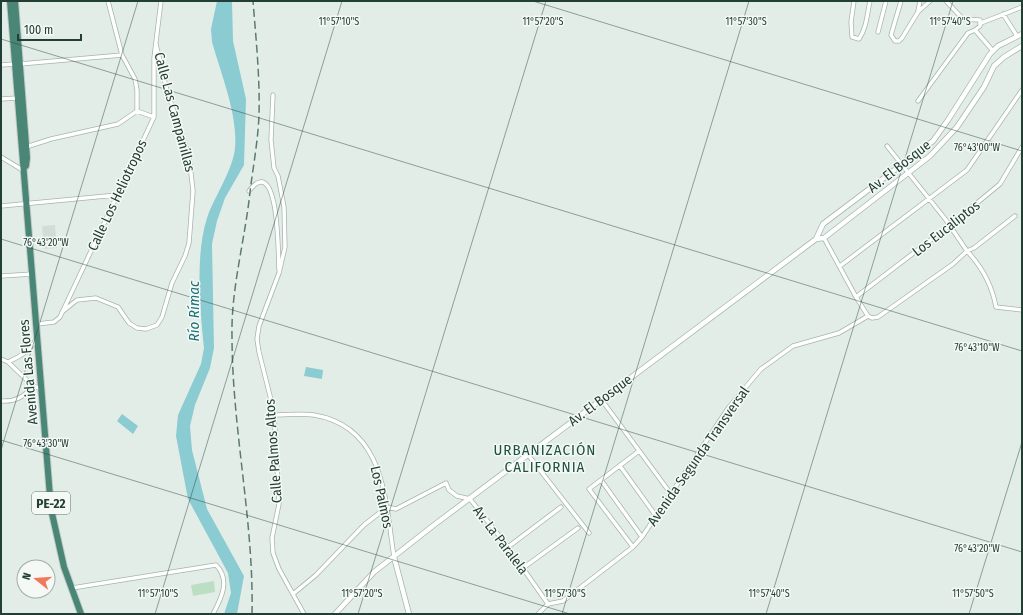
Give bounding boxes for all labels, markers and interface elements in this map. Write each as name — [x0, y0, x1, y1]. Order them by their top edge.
scale bar — [18, 16, 81, 42]
text: 11°57'10"S — [319, 16, 359, 28]
text: 11°57'20"S — [522, 16, 564, 28]
text: 11°57'30"S — [725, 16, 767, 28]
text: 11°57'40"S — [929, 16, 971, 28]
text: 100 m — [24, 23, 53, 37]
street label: Calle Las Campanillas — [150, 50, 199, 174]
street label: Av. El Bosque — [864, 136, 934, 196]
street label: Calle Los Heliotropos — [84, 137, 151, 254]
text: 76°43'00"W — [954, 142, 1001, 154]
street label: Los Eucaliptos — [909, 197, 984, 260]
text: 76°43'20"W — [23, 237, 69, 249]
water label: Río Rímac — [185, 280, 203, 341]
street label: Avenida Las Flores — [15, 319, 42, 425]
text: 76°43'10"W — [955, 342, 1000, 354]
street label: Av. El Bosque — [565, 371, 636, 430]
street label: Avenida Segunda Transversal — [644, 383, 753, 529]
street label: Calle Palmos Altos — [261, 398, 286, 504]
text: 76°43'30"W — [23, 438, 69, 450]
district label: URBANIZACIÓN CALIFORNIA — [494, 441, 596, 476]
street label: Los Palmos — [367, 464, 396, 530]
road number: PE-22 — [32, 492, 70, 514]
street label: Av. La Paralela — [469, 503, 532, 578]
text: 76°43'20"W — [954, 543, 1000, 555]
north arrow — [16, 559, 56, 599]
text: N — [20, 571, 34, 581]
text: 11°57'10"S — [138, 588, 178, 600]
text: 11°57'20"S — [341, 588, 383, 600]
text: 11°57'30"S — [544, 588, 586, 600]
text: 11°57'40"S — [748, 588, 790, 600]
text: 11°57'50"S — [952, 588, 994, 600]

